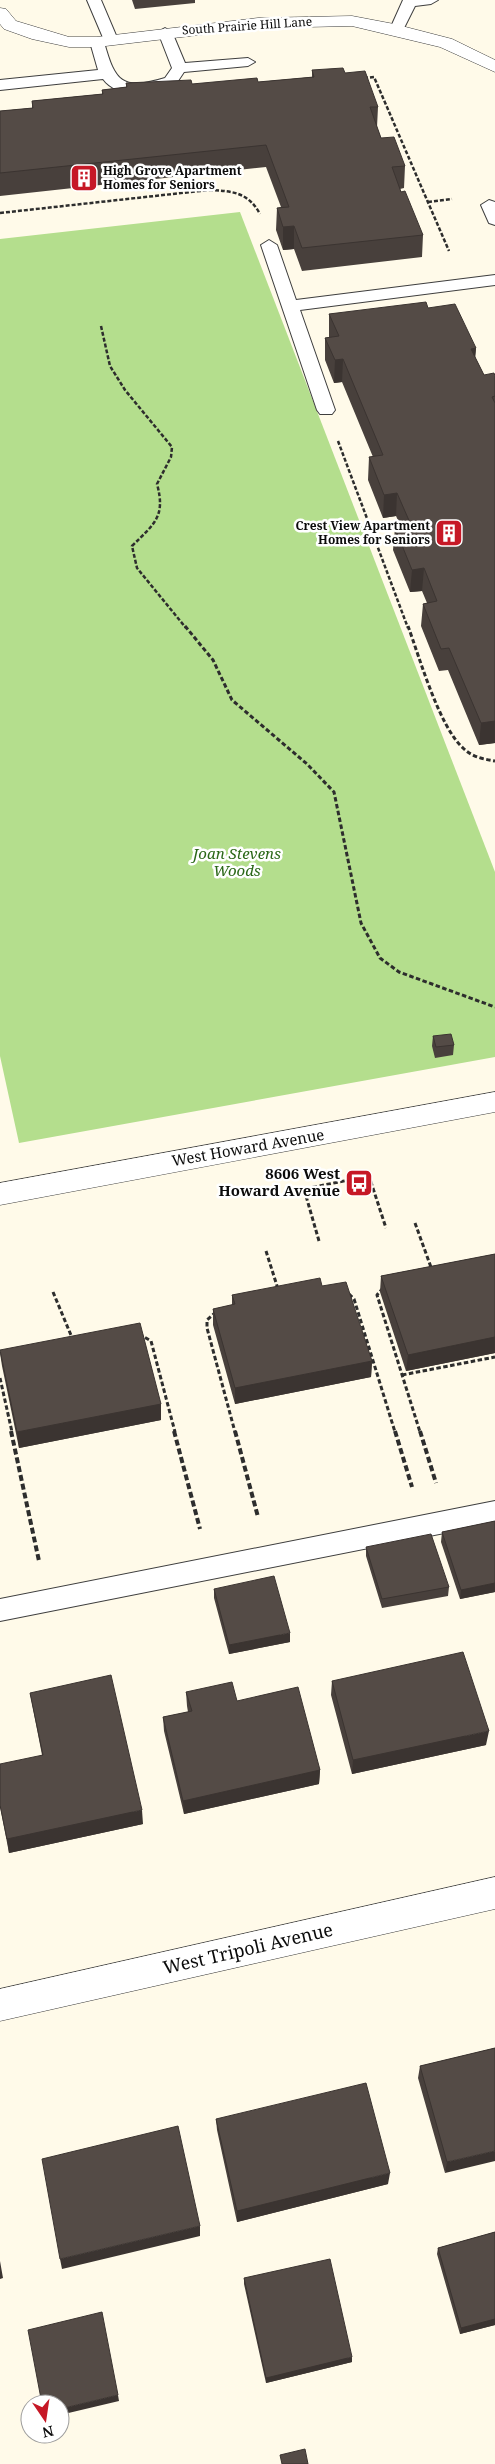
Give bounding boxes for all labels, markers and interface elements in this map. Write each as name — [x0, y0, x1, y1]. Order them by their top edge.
street label: South Prairie Hill Lane — [181, 12, 313, 39]
place label: High Grove Apartment Homes for Seniors — [103, 162, 242, 193]
building icon: High Grove Apartment Homes for Seniors — [69, 163, 99, 193]
place label: Crest View Apartment Homes for Seniors — [296, 517, 430, 548]
building icon: Crest View Apartment Homes for Seniors — [434, 518, 464, 548]
park label: Joan Stevens Woods — [190, 843, 281, 880]
street label: West Howard Avenue — [170, 1124, 326, 1170]
place label: 8606 West Howard Avenue — [219, 1163, 340, 1200]
bus stop icon: 8606 West Howard Avenue — [344, 1168, 374, 1198]
street label: West Tripoli Avenue — [161, 1917, 335, 1979]
north arrow — [20, 2394, 70, 2444]
text: N — [41, 2422, 56, 2443]

